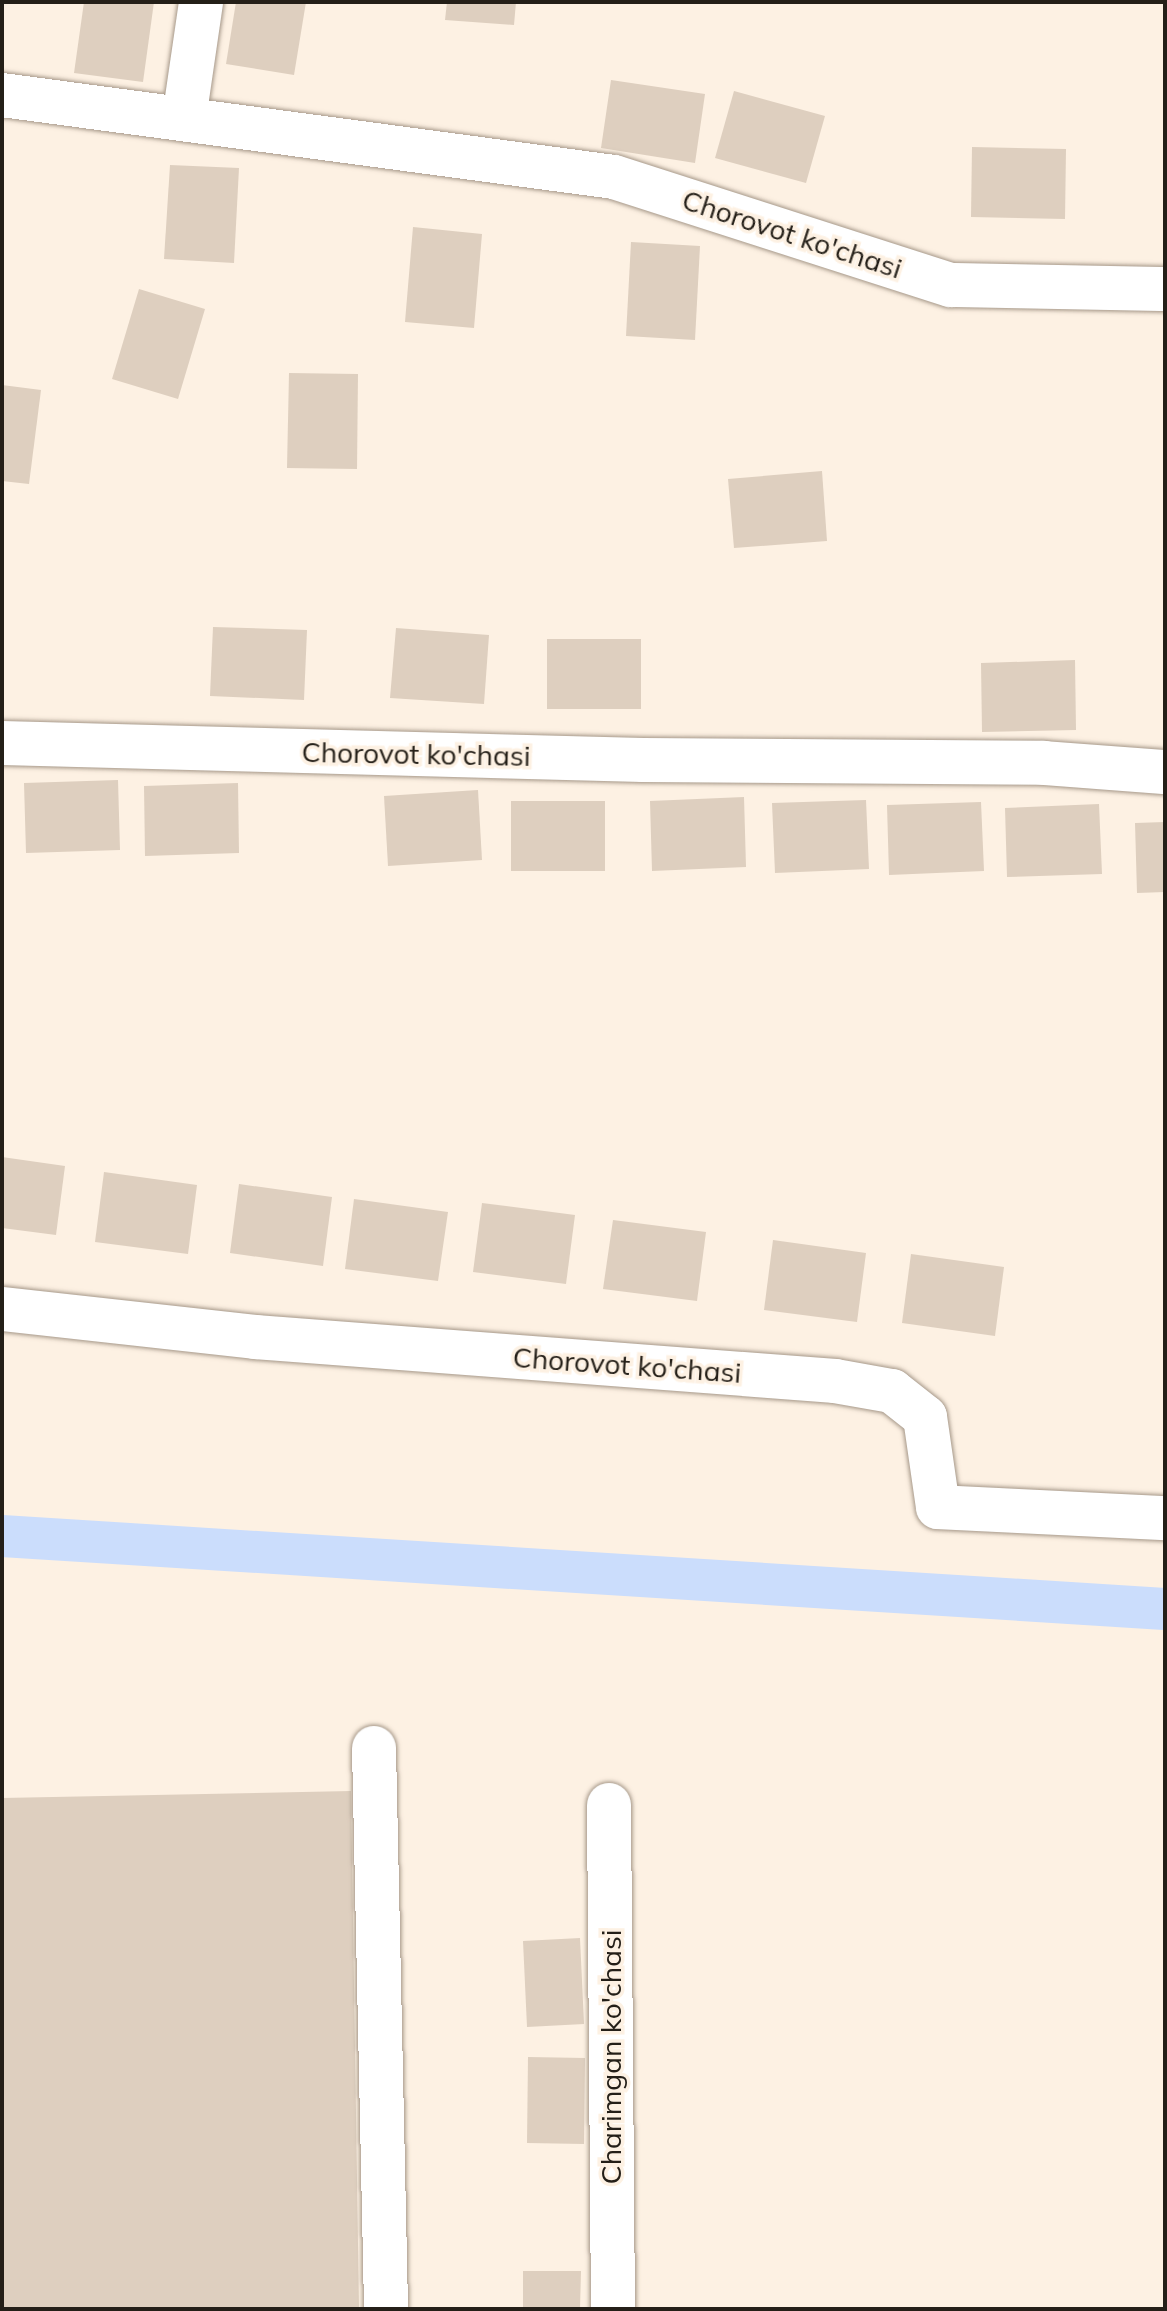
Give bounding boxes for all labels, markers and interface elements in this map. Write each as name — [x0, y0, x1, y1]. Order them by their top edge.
street label: Chorovot ko'chasi — [678, 183, 906, 285]
street label: Chorovot ko'chasi — [301, 735, 531, 773]
street label: Chorovot ko'chasi — [512, 1340, 742, 1390]
street label: Charimgan ko'chasi — [594, 1929, 628, 2185]

